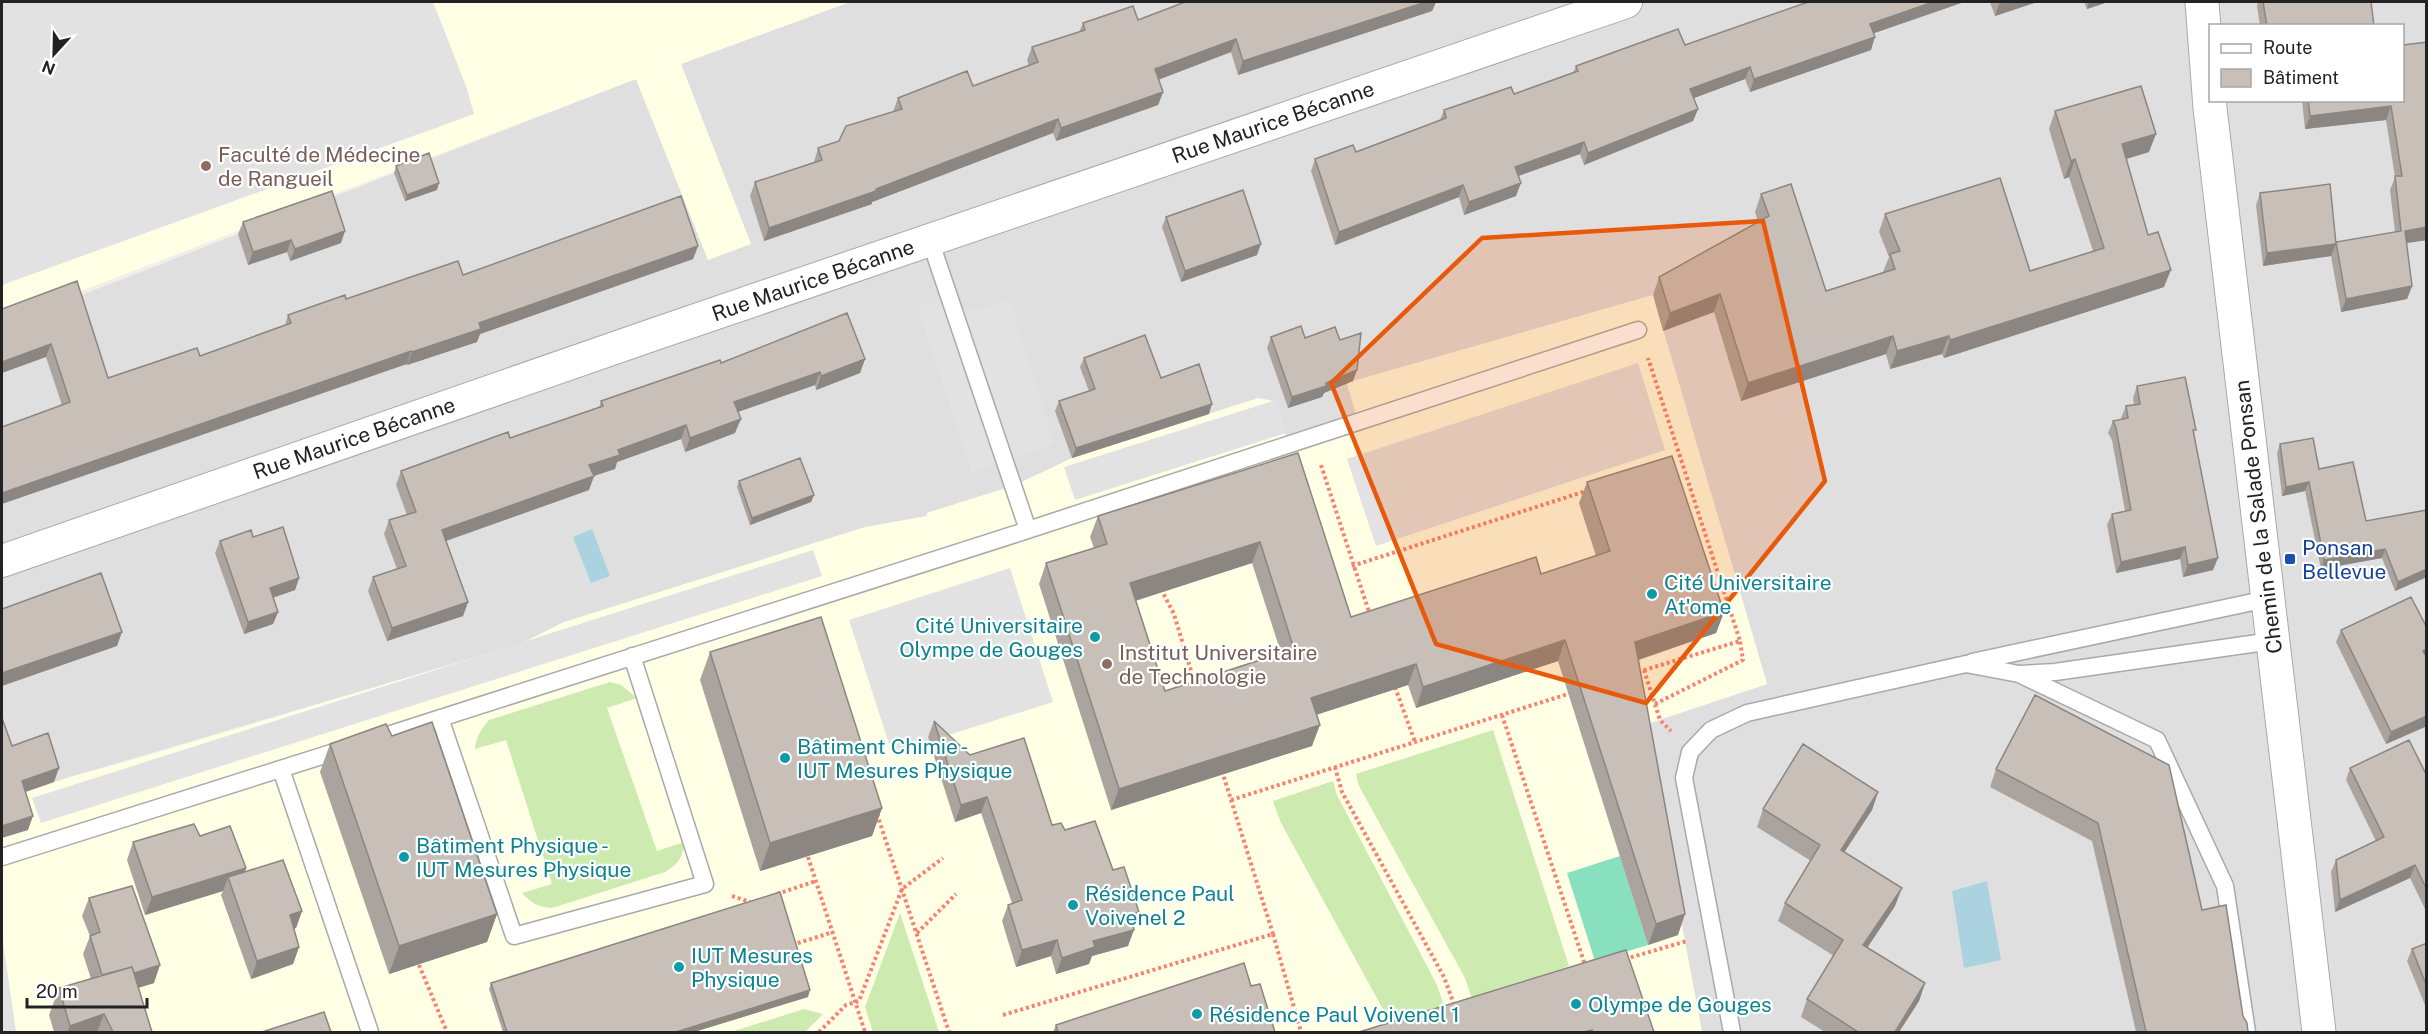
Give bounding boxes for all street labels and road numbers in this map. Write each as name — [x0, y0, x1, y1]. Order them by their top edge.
street label: Rue Maurice Bécanne — [1169, 76, 1377, 168]
street label: Rue Maurice Bécanne — [709, 234, 917, 326]
street label: Chemin de la Salade Ponsan — [2229, 379, 2287, 655]
street label: Rue Maurice Bécanne — [250, 392, 458, 484]

